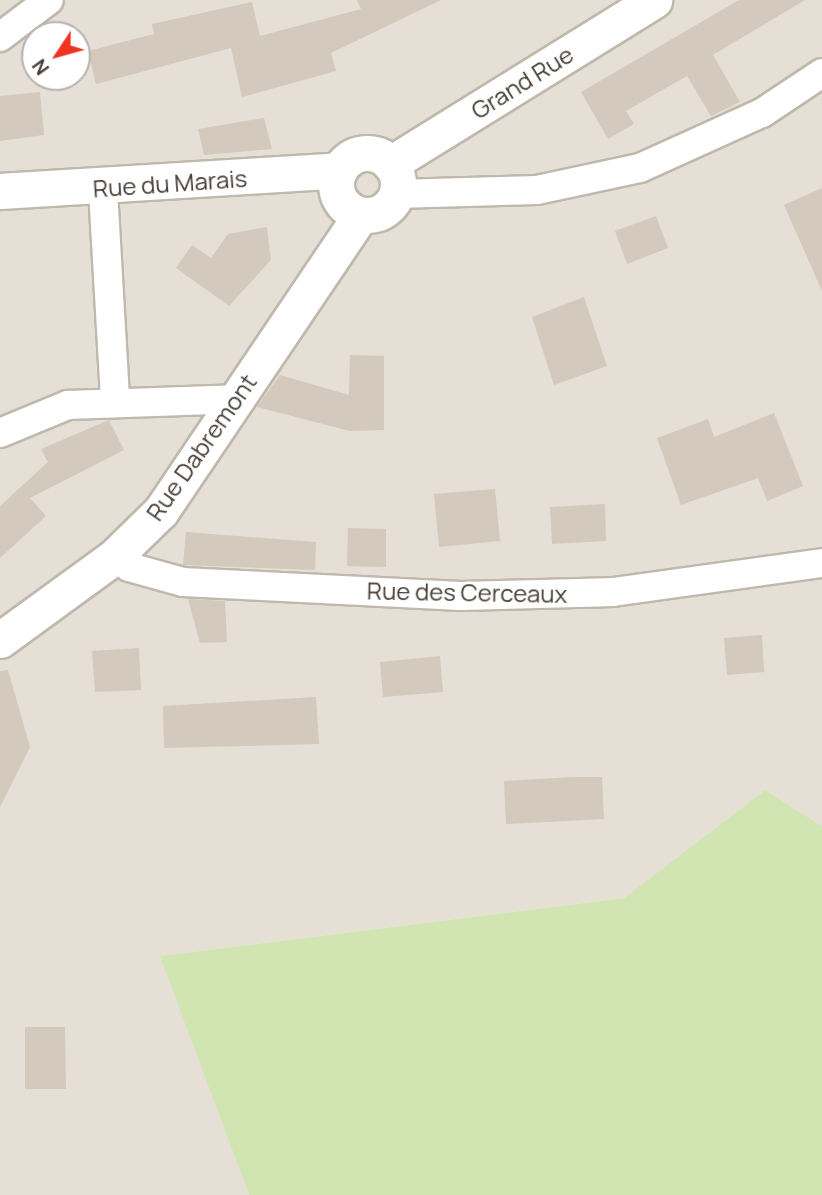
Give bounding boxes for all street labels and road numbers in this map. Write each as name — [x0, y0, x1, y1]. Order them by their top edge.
street label: Grand Rue — [466, 39, 578, 125]
street label: Rue du Marais — [92, 163, 248, 203]
street label: Rue Dabremont — [140, 368, 262, 526]
street label: Rue des Cerceaux — [367, 576, 567, 608]

